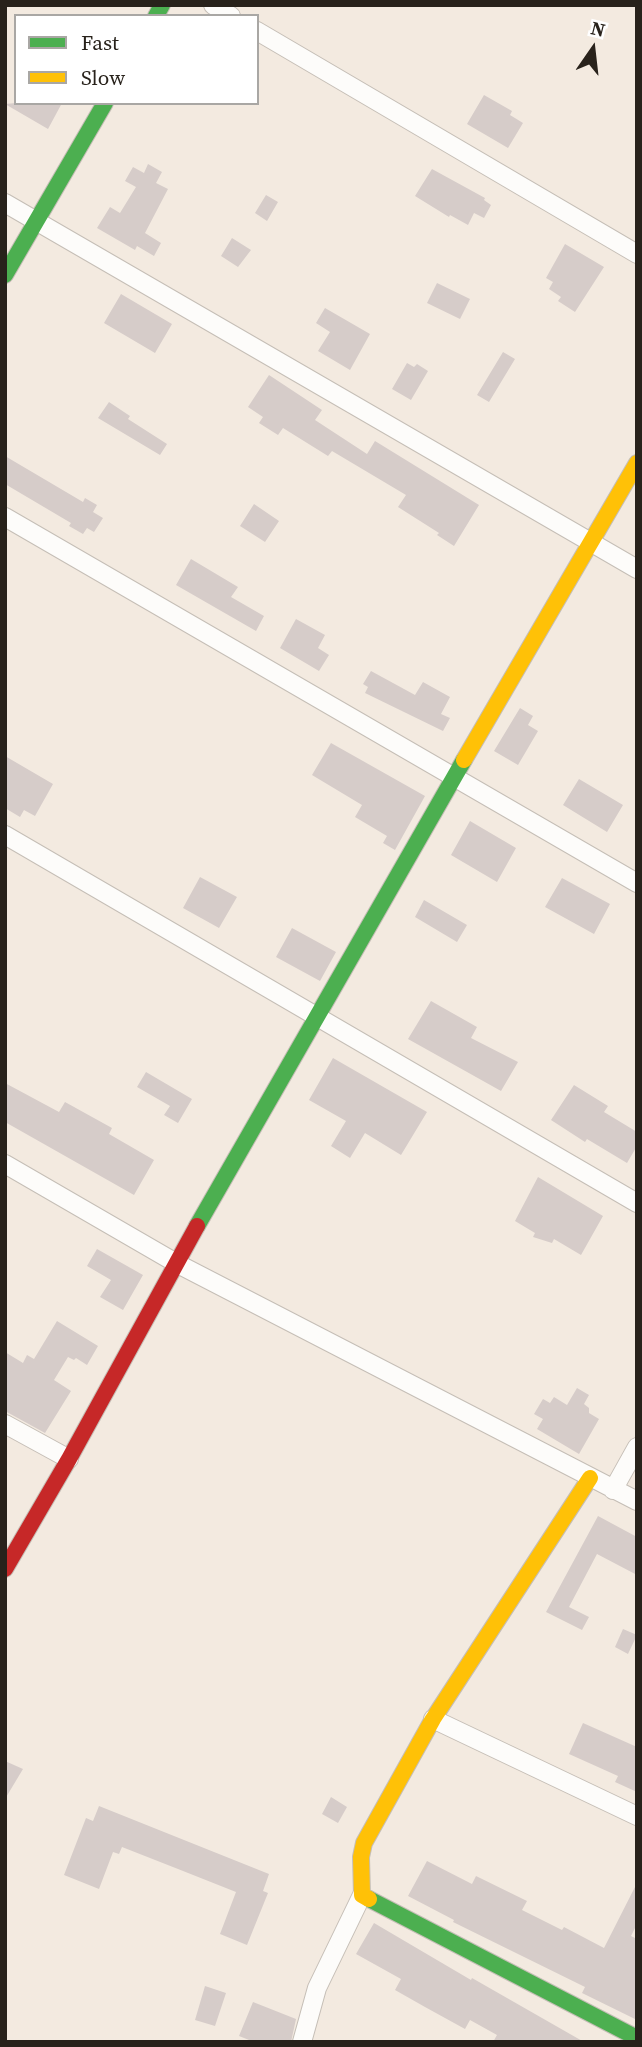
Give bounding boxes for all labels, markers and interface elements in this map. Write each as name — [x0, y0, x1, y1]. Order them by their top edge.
legend — [14, 14, 259, 105]
north arrow — [558, 14, 628, 84]
text: N — [588, 14, 608, 43]
text: Fast — [81, 28, 119, 57]
text: Slow — [81, 63, 125, 92]

